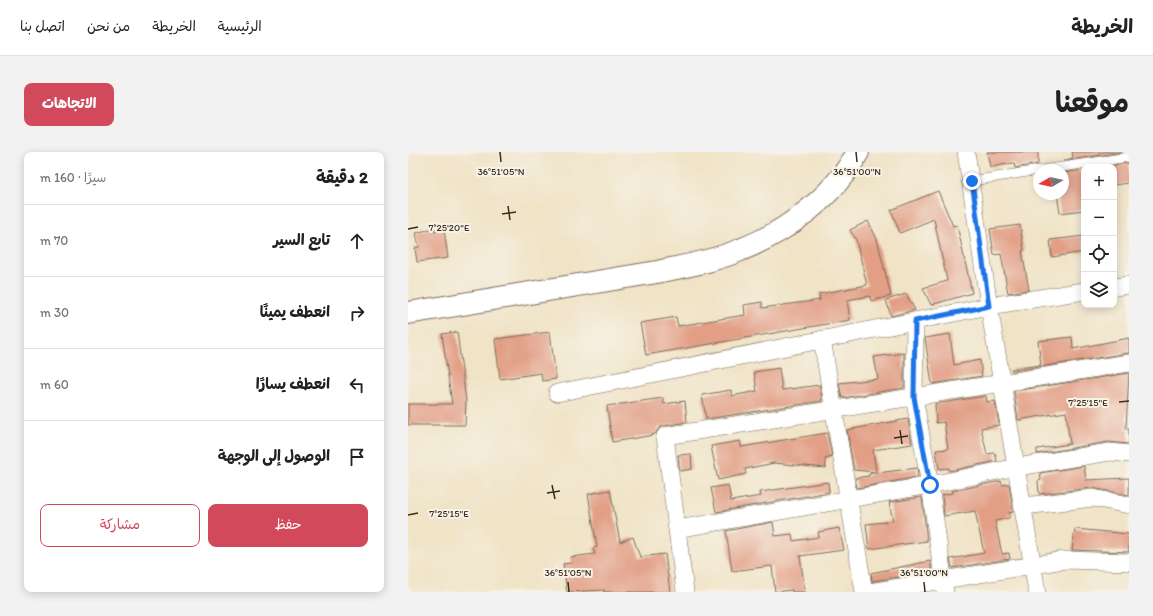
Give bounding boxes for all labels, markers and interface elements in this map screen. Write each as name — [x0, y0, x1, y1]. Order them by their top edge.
text: الخريطة — [1071, 15, 1133, 38]
text: اتصل بنا — [20, 18, 65, 35]
text: من نحن — [87, 18, 130, 35]
text: الخريطة — [152, 18, 196, 35]
text: الرئيسية — [218, 18, 262, 35]
button: الاتجاهات — [24, 83, 114, 126]
text: موقعنا — [1055, 85, 1129, 119]
north arrow — [1033, 164, 1069, 200]
map controls — [1081, 164, 1117, 308]
button: + — [1081, 164, 1117, 200]
text: 36°51'05"N — [477, 165, 525, 178]
text: 36°51'00"N — [833, 165, 881, 178]
text: 2 دقيقة — [316, 167, 368, 187]
text: سيرًا · 160 m — [40, 170, 106, 185]
route end — [963, 172, 981, 190]
button: − — [1081, 200, 1117, 236]
text: 7°25'20"E — [429, 221, 470, 234]
icon: ahead — [346, 230, 368, 252]
text: تابع السير — [273, 231, 330, 249]
text: 70 m — [40, 233, 68, 248]
button: locate — [1081, 236, 1117, 272]
button: layers — [1081, 272, 1117, 308]
icon: right — [346, 302, 368, 324]
text: انعطف يمينًا — [260, 303, 330, 321]
text: 30 m — [40, 305, 69, 320]
icon: left — [346, 374, 368, 396]
text: انعطف يسارًا — [256, 375, 330, 393]
text: 60 m — [40, 377, 69, 392]
text: 7°25'15"E — [1068, 396, 1108, 409]
icon: arrive — [346, 446, 368, 468]
text: الوصول إلى الوجهة — [218, 447, 330, 465]
route start — [921, 476, 939, 494]
button: مشاركة — [40, 504, 200, 547]
button: حفظ — [208, 504, 368, 547]
text: 7°25'15"E — [429, 507, 469, 520]
text: 36°51'05"N — [544, 566, 592, 579]
text: 36°51'00"N — [900, 566, 948, 579]

